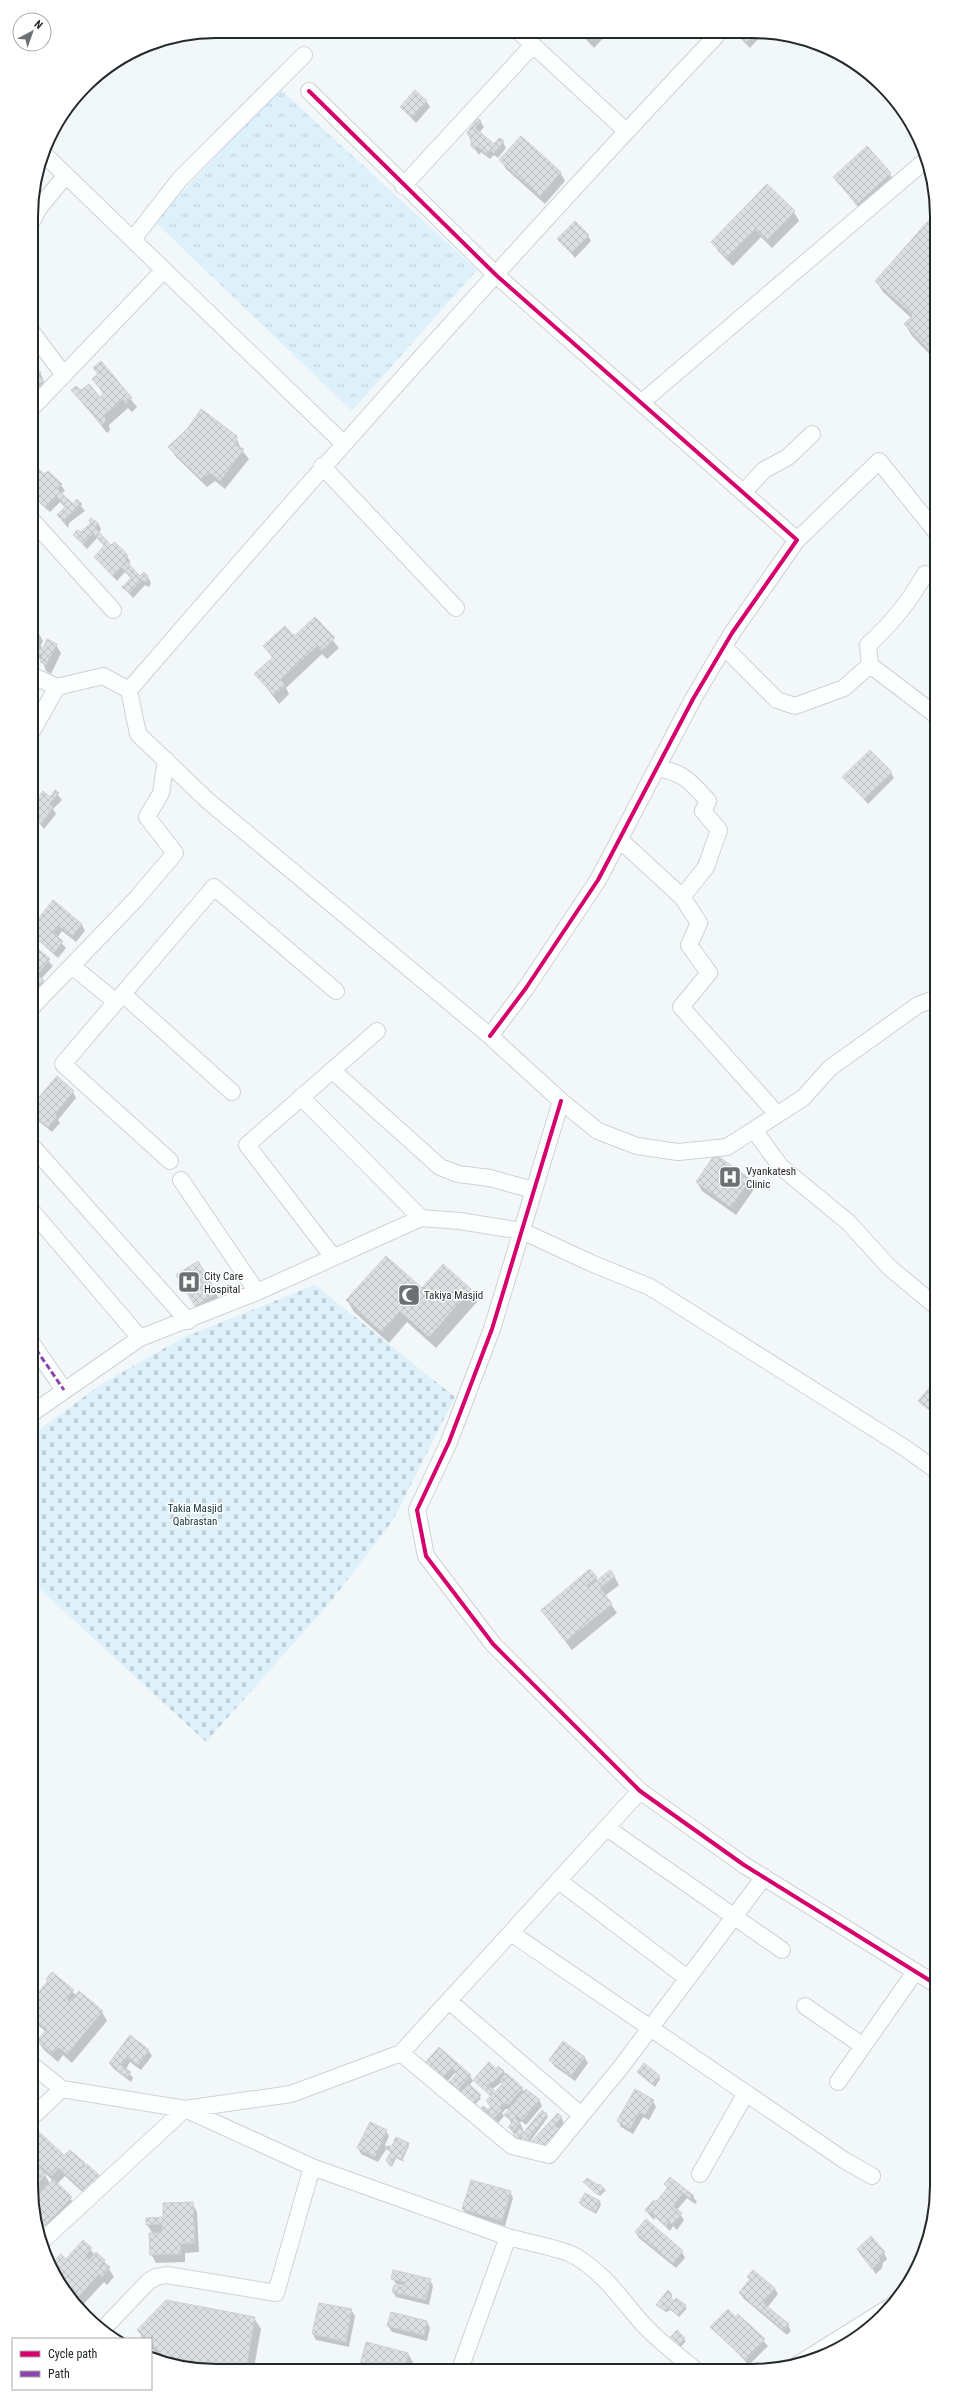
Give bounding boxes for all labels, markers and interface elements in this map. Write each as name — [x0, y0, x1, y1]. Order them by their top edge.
north arrow — [12, 12, 52, 52]
text: N — [31, 18, 45, 32]
hospital icon: Vyankatesh Clinic — [717, 1164, 743, 1190]
place label: Vyankatesh Clinic — [746, 1165, 796, 1191]
hospital icon: City Care Hospital — [176, 1269, 202, 1295]
place label: City Care Hospital — [204, 1270, 243, 1296]
mosque icon: Takiya Masjid — [396, 1282, 422, 1308]
place label: Takiya Masjid — [424, 1289, 483, 1302]
park label: Takia Masjid Qabrastan — [168, 1502, 222, 1528]
legend — [12, 2338, 152, 2390]
text: Cycle path — [48, 2347, 98, 2361]
text: Path — [48, 2367, 70, 2381]

